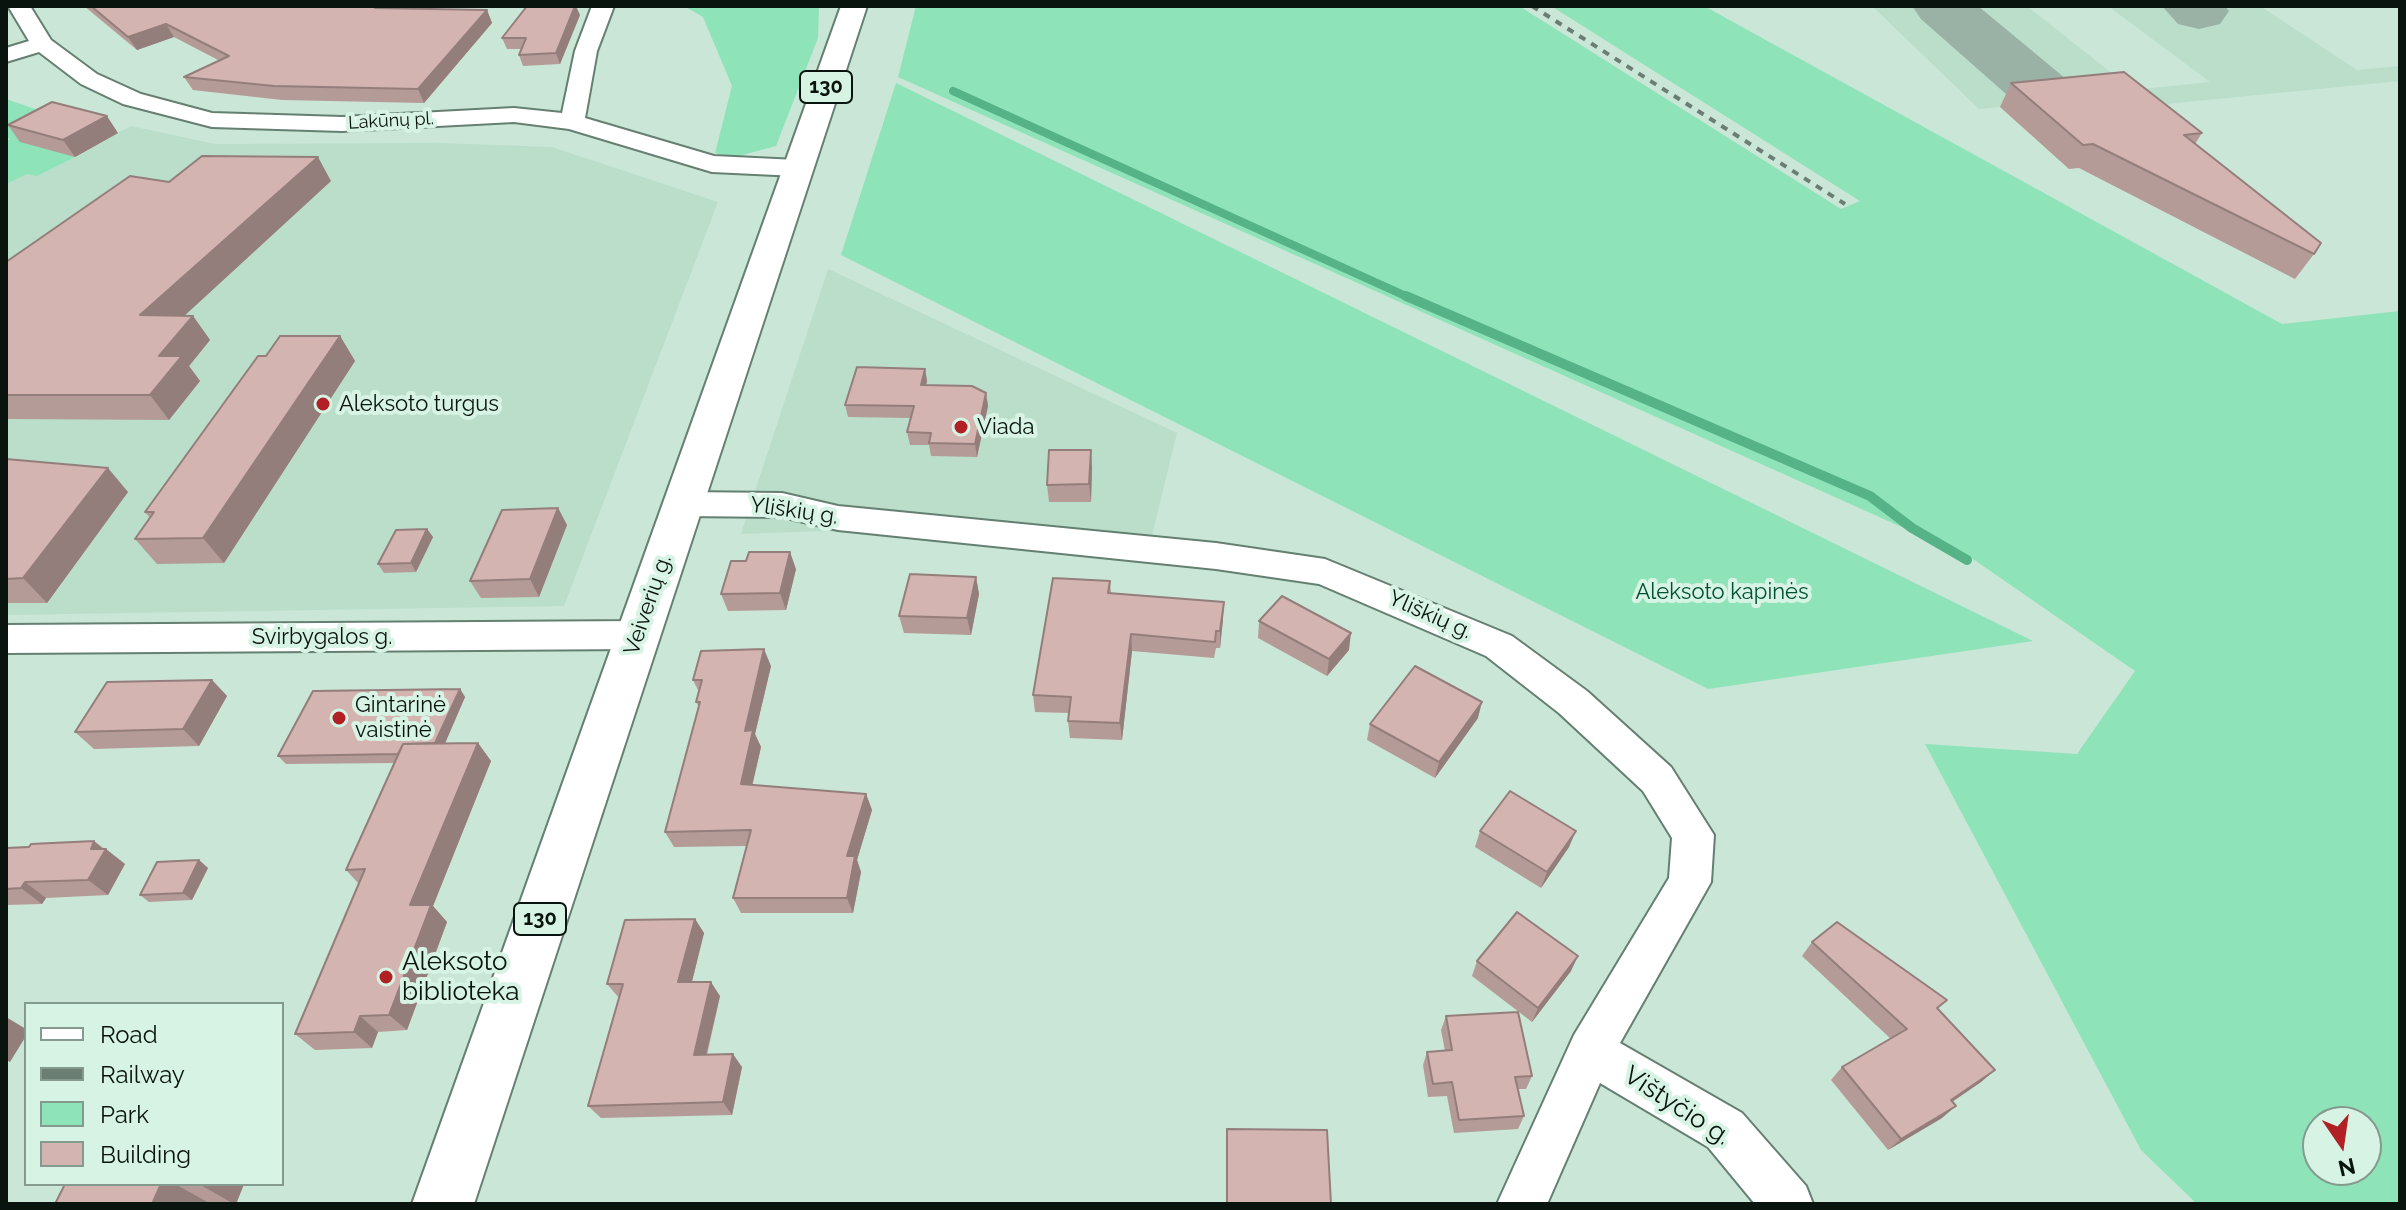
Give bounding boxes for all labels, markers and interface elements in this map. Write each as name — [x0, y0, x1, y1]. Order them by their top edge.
road number: 130 — [800, 71, 852, 103]
street label: Lakūnų pl. — [348, 108, 434, 134]
place label: Aleksoto turgus — [339, 391, 499, 417]
marker: Aleksoto turgus — [314, 395, 332, 413]
place label: Viada — [977, 414, 1034, 440]
marker: Viada — [952, 418, 970, 436]
street label: Yliškių g. — [748, 492, 840, 530]
street label: Veiverių g. — [619, 551, 677, 659]
park label: Aleksoto kapinės — [1635, 579, 1809, 605]
street label: Yliškių g. — [1384, 585, 1476, 645]
street label: Svirbygalos g. — [252, 624, 392, 650]
place label: Gintarinė vaistinė — [355, 692, 446, 744]
marker: Gintarinė vaistinė — [330, 709, 348, 727]
road number: 130 — [514, 903, 566, 935]
place label: Aleksoto biblioteka — [402, 946, 519, 1008]
marker: Aleksoto biblioteka — [377, 968, 395, 986]
legend — [24, 1002, 284, 1186]
text: Road — [100, 1020, 158, 1049]
text: Railway — [100, 1060, 185, 1089]
street label: Vištyčio g. — [1618, 1060, 1736, 1152]
text: Park — [100, 1100, 149, 1129]
north arrow — [2302, 1106, 2382, 1186]
text: Building — [100, 1140, 191, 1169]
text: N — [2336, 1153, 2358, 1182]

